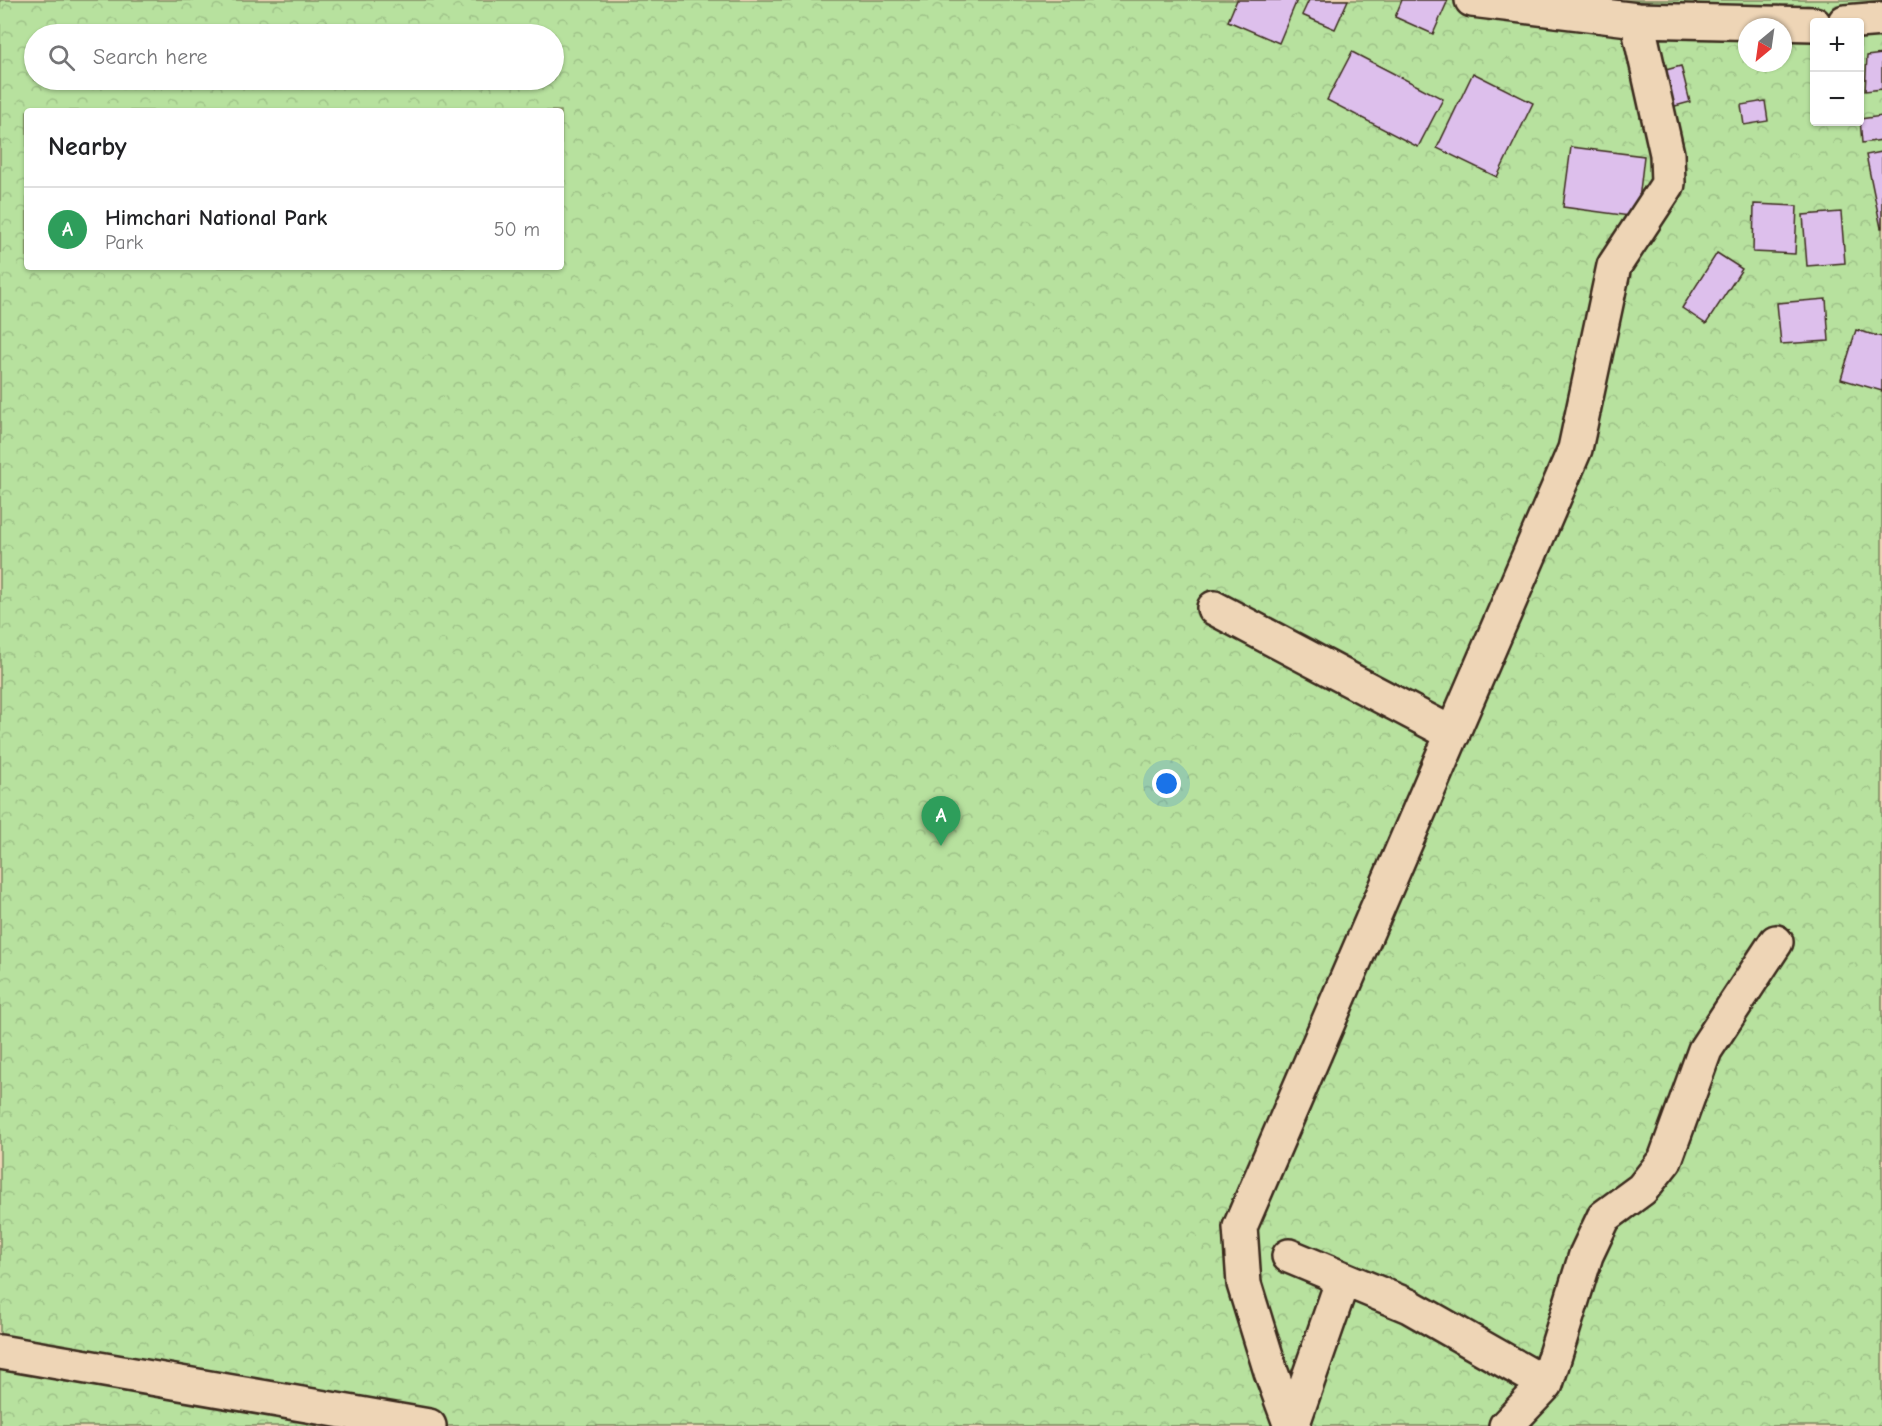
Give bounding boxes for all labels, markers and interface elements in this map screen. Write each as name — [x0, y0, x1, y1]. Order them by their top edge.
north arrow — [1738, 18, 1792, 72]
map controls — [1810, 18, 1864, 126]
button: + — [1810, 18, 1864, 72]
search box — [24, 24, 564, 90]
icon: search — [45, 41, 78, 74]
text: Search here — [93, 44, 208, 70]
button: − — [1810, 72, 1864, 126]
text: Nearby — [48, 132, 127, 162]
text: Himchari National Park — [105, 205, 327, 231]
text: A — [62, 218, 73, 241]
text: 50 m — [494, 218, 540, 241]
text: Park — [105, 231, 143, 254]
your location — [1152, 769, 1181, 798]
pin: A — [922, 796, 960, 846]

